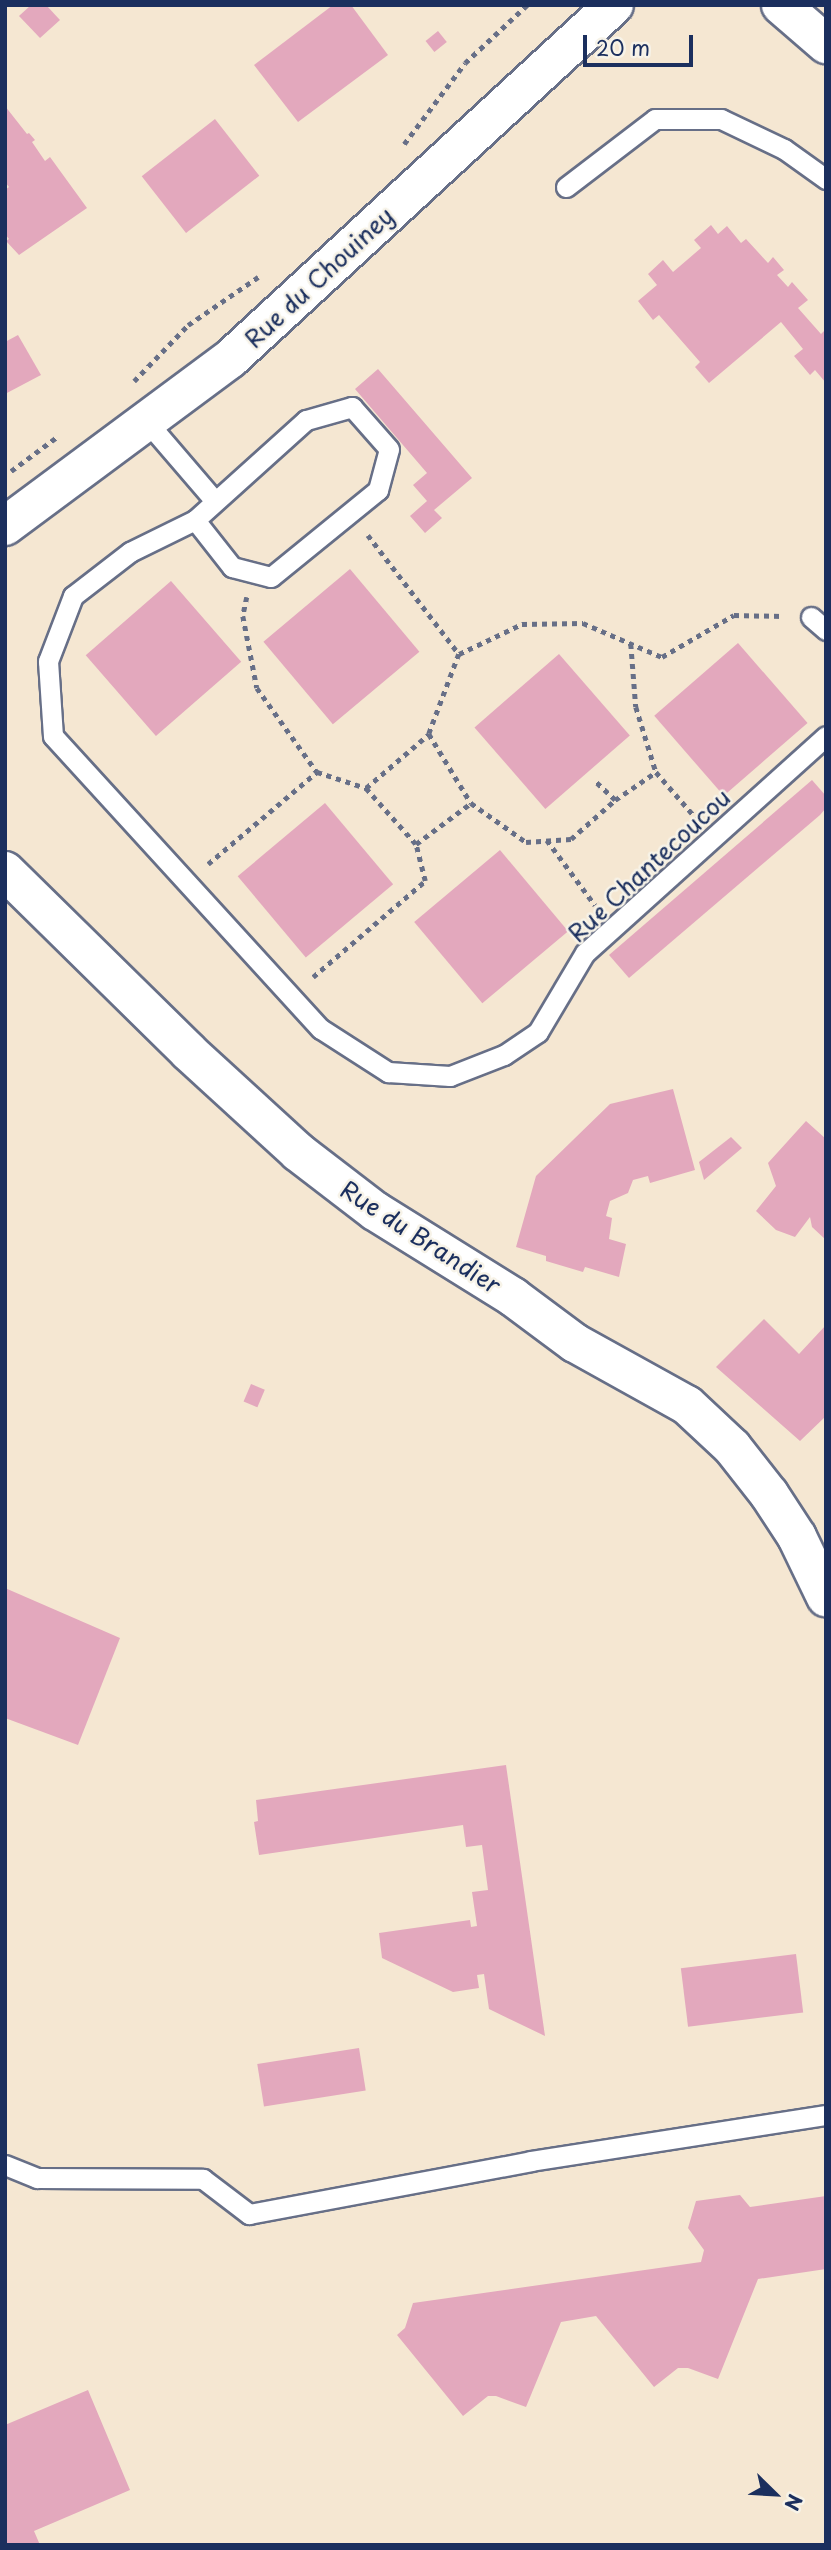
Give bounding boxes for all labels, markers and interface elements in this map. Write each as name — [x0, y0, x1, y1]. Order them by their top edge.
scale bar — [586, 21, 696, 65]
text: 20 m — [596, 31, 650, 63]
street label: Rue du Chouiney — [238, 200, 400, 354]
street label: Rue Chantecoucou — [561, 782, 737, 948]
street label: Rue du Brandier — [334, 1174, 508, 1300]
north arrow — [740, 2459, 810, 2529]
text: N — [778, 2490, 810, 2515]

